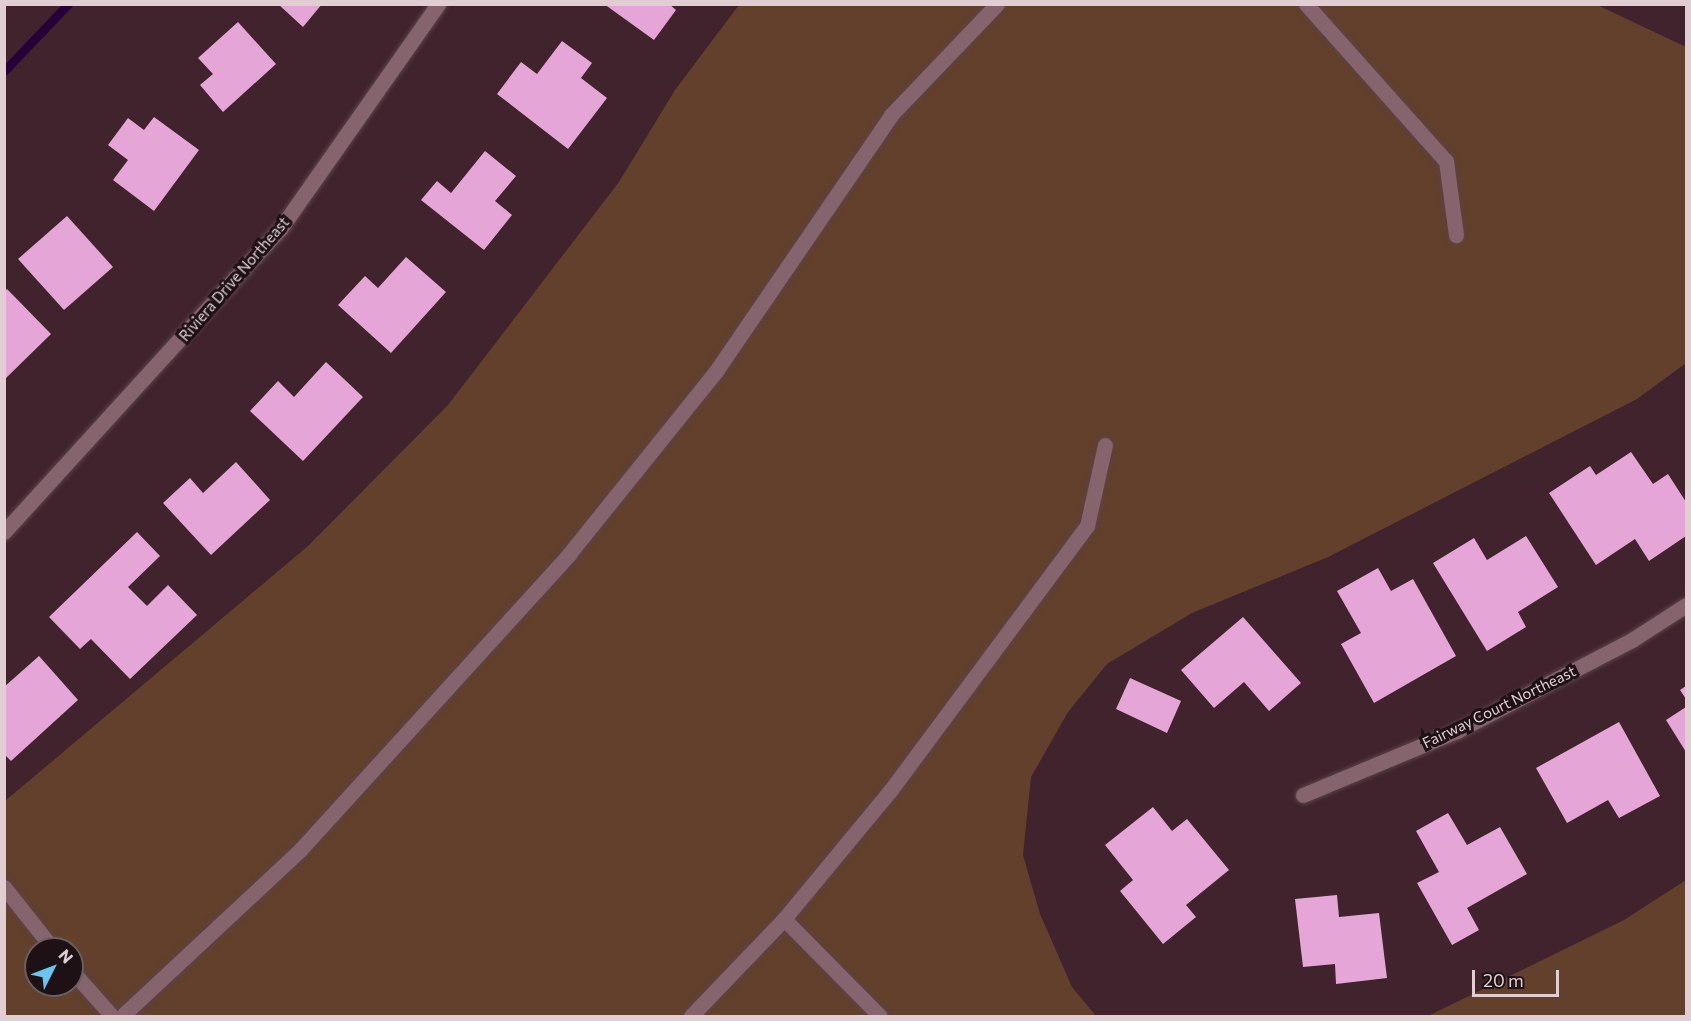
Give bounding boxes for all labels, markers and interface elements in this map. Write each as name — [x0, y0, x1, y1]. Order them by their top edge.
street label: Riviera Drive Northeast — [175, 213, 293, 345]
street label: Fairway Court Northeast — [1419, 662, 1579, 752]
north arrow — [24, 937, 84, 997]
text: N — [55, 945, 77, 967]
scale bar — [1475, 958, 1562, 996]
text: 20 m — [1483, 969, 1524, 991]

